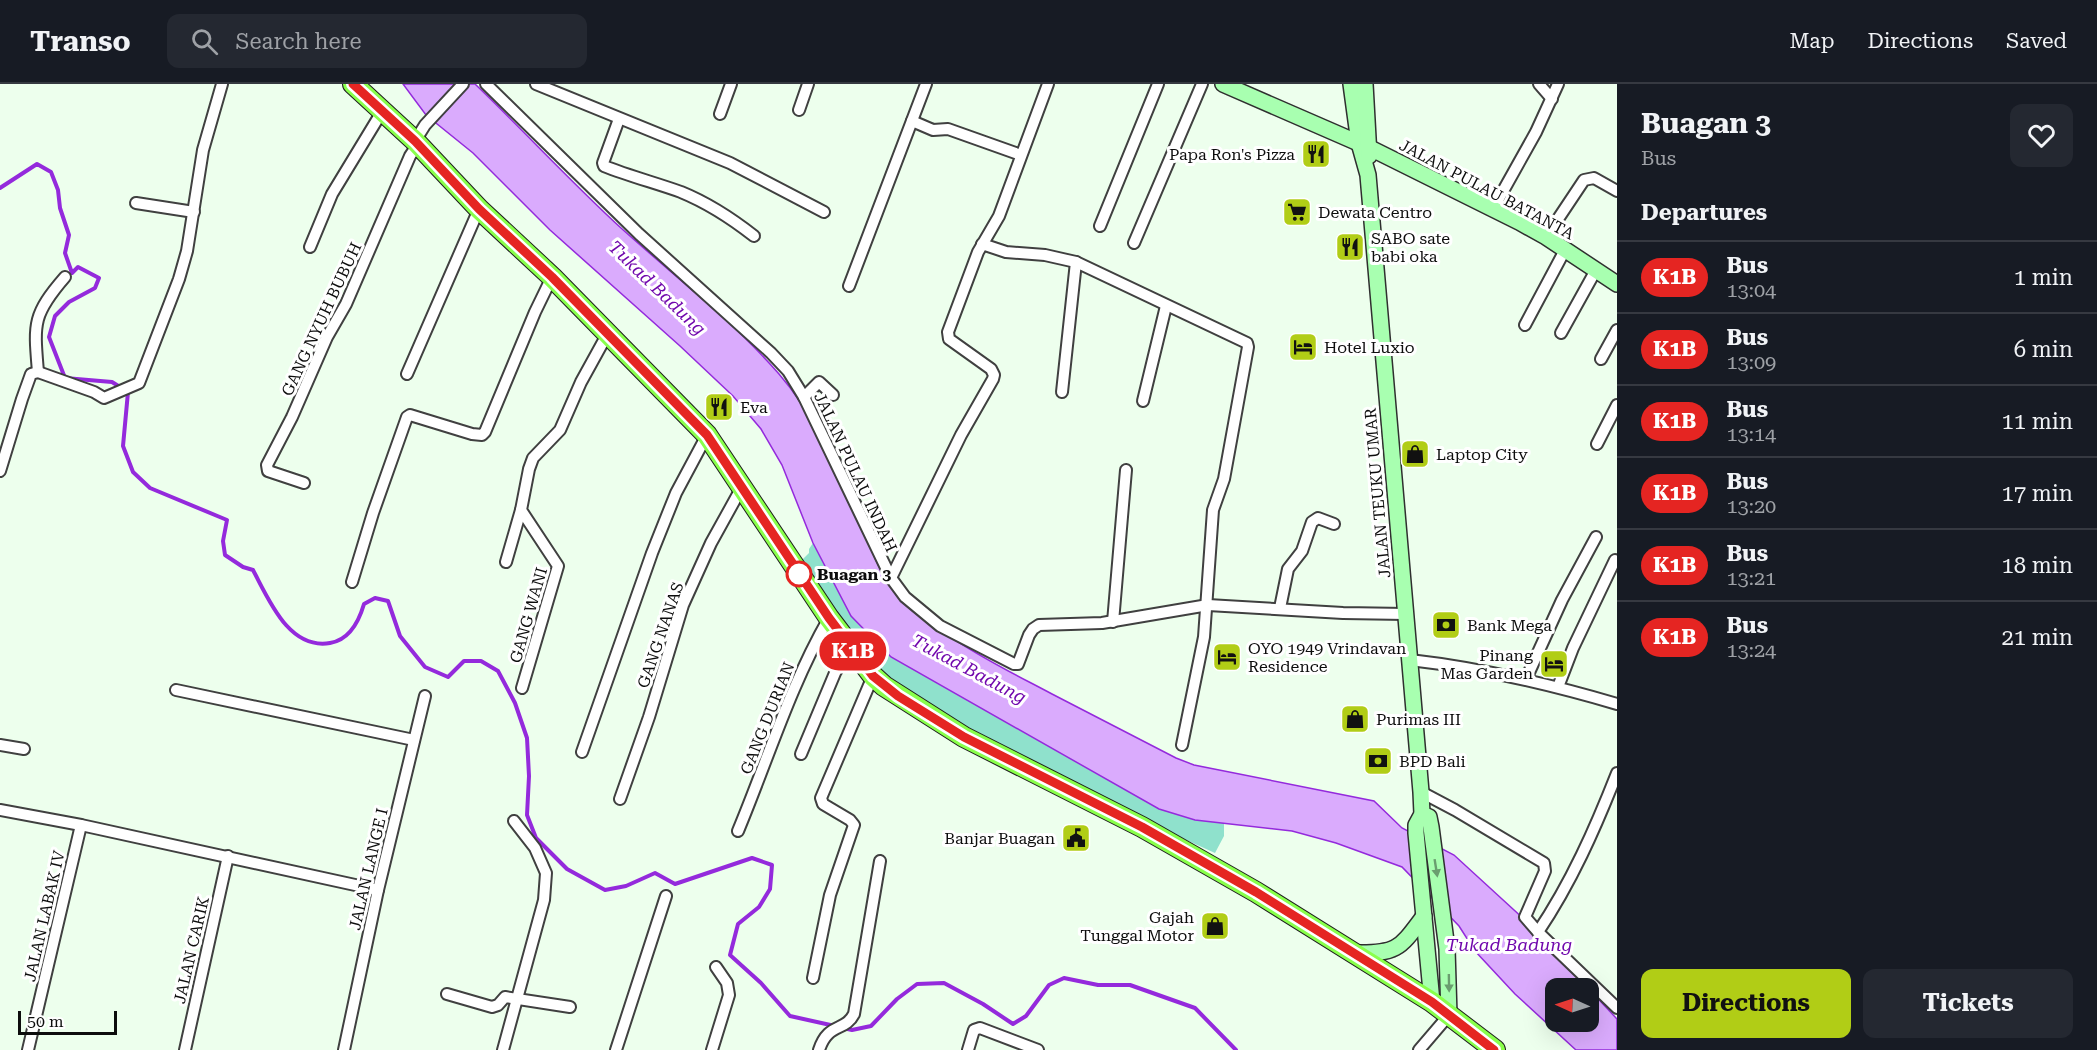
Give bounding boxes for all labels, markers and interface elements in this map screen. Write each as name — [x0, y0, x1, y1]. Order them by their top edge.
search box — [167, 14, 587, 68]
text: Transo — [30, 25, 131, 58]
icon: search — [188, 25, 221, 58]
text: Search here — [236, 29, 362, 54]
text: Map — [1790, 29, 1834, 53]
text: Directions — [1867, 29, 1973, 53]
text: Saved — [2006, 29, 2067, 53]
button: heart — [2010, 104, 2073, 167]
text: Buagan 3 — [1641, 107, 1771, 140]
street label: JALAN PULAU BATANTA — [1396, 135, 1578, 244]
restaurant icon: Papa Ron's Pizza — [1300, 138, 1332, 170]
place label: Papa Ron's Pizza — [1169, 145, 1295, 164]
text: Bus — [1641, 146, 1676, 170]
supermarket icon: Dewata Centro — [1281, 196, 1313, 228]
text: Departures — [1641, 200, 1767, 225]
place label: Dewata Centro — [1318, 203, 1432, 222]
place label: SABO sate babi oka — [1371, 229, 1450, 266]
restaurant icon: SABO sate babi oka — [1334, 231, 1366, 263]
water label: Tukad Badung — [605, 236, 710, 339]
street label: GANG NYUH BUBUH — [278, 239, 365, 399]
text: Bus — [1726, 253, 1768, 278]
text: K1B — [1653, 265, 1696, 289]
text: 1 min — [2014, 265, 2073, 290]
text: 13:04 — [1726, 278, 1776, 302]
text: Bus — [1726, 325, 1768, 350]
hotel icon: Hotel Luxio — [1287, 331, 1319, 363]
text: K1B — [1653, 337, 1696, 361]
text: 6 min — [2014, 337, 2073, 362]
place label: Hotel Luxio — [1324, 338, 1415, 357]
text: 13:09 — [1726, 350, 1776, 374]
street label: JALAN PULAU INDAH — [810, 389, 901, 555]
restaurant icon: Eva — [703, 391, 735, 423]
text: Bus — [1726, 397, 1768, 422]
place label: Eva — [740, 398, 768, 417]
street label: JALAN TEUKU UMAR — [1361, 407, 1394, 579]
text: K1B — [1653, 409, 1696, 433]
text: 11 min — [2002, 409, 2073, 434]
text: 13:14 — [1726, 422, 1776, 446]
shop icon: Laptop City — [1399, 438, 1431, 470]
place label: Laptop City — [1436, 445, 1528, 464]
text: Bus — [1726, 469, 1768, 494]
text: K1B — [1653, 481, 1696, 505]
text: 17 min — [2002, 481, 2073, 506]
text: 13:20 — [1726, 494, 1776, 518]
text: Bus — [1726, 541, 1768, 566]
text: K1B — [1653, 553, 1696, 577]
text: 18 min — [2002, 553, 2073, 578]
marker: Buagan 3 — [786, 561, 812, 587]
street label: GANG WANI — [506, 565, 551, 665]
place label: Buagan 3 — [817, 565, 891, 584]
text: 13:21 — [1726, 566, 1776, 590]
street label: GANG NANAS — [633, 580, 688, 691]
bank icon: Bank Mega — [1430, 609, 1462, 641]
text: Bus — [1726, 613, 1768, 638]
place label: Bank Mega — [1467, 616, 1552, 635]
text: K1B — [1653, 625, 1696, 649]
text: 21 min — [2002, 625, 2073, 650]
water label: Tukad Badung — [908, 630, 1030, 708]
line badge: K1B — [818, 632, 888, 670]
text: 13:24 — [1726, 638, 1776, 662]
text: K1B — [831, 639, 875, 663]
place label: OYO 1949 Vrindavan Residence — [1248, 639, 1406, 676]
hotel icon: OYO 1949 Vrindavan Residence — [1211, 641, 1243, 673]
place label: Pinang Mas Garden — [1440, 646, 1534, 683]
hotel icon: Pinang Mas Garden — [1538, 648, 1570, 680]
street label: GANG DURIAN — [736, 659, 799, 777]
shop icon: Purimas III — [1339, 703, 1371, 735]
place label: Purimas III — [1376, 710, 1461, 729]
bank icon: BPD Bali — [1362, 745, 1394, 777]
place label: BPD Bali — [1399, 752, 1466, 771]
street label: JALAN LANGE I — [345, 806, 392, 932]
public building icon: Banjar Buagan — [1060, 822, 1092, 854]
place label: Banjar Buagan — [944, 829, 1055, 848]
street label: JALAN LABAK IV — [20, 848, 69, 983]
one-way arrow — [1432, 858, 1441, 877]
street label: JALAN CARIK — [170, 894, 213, 1005]
place label: Gajah Tunggal Motor — [1080, 908, 1194, 945]
shop icon: Gajah Tunggal Motor — [1199, 910, 1231, 942]
water label: Tukad Badung — [1446, 934, 1572, 955]
button: Directions — [1641, 969, 1851, 1038]
button: Tickets — [1863, 969, 2073, 1038]
one-way arrow — [1444, 973, 1454, 992]
north arrow — [1545, 978, 1599, 1032]
map controls — [1545, 978, 1599, 1032]
scale bar — [18, 1008, 117, 1036]
text: 50 m — [27, 1012, 64, 1031]

